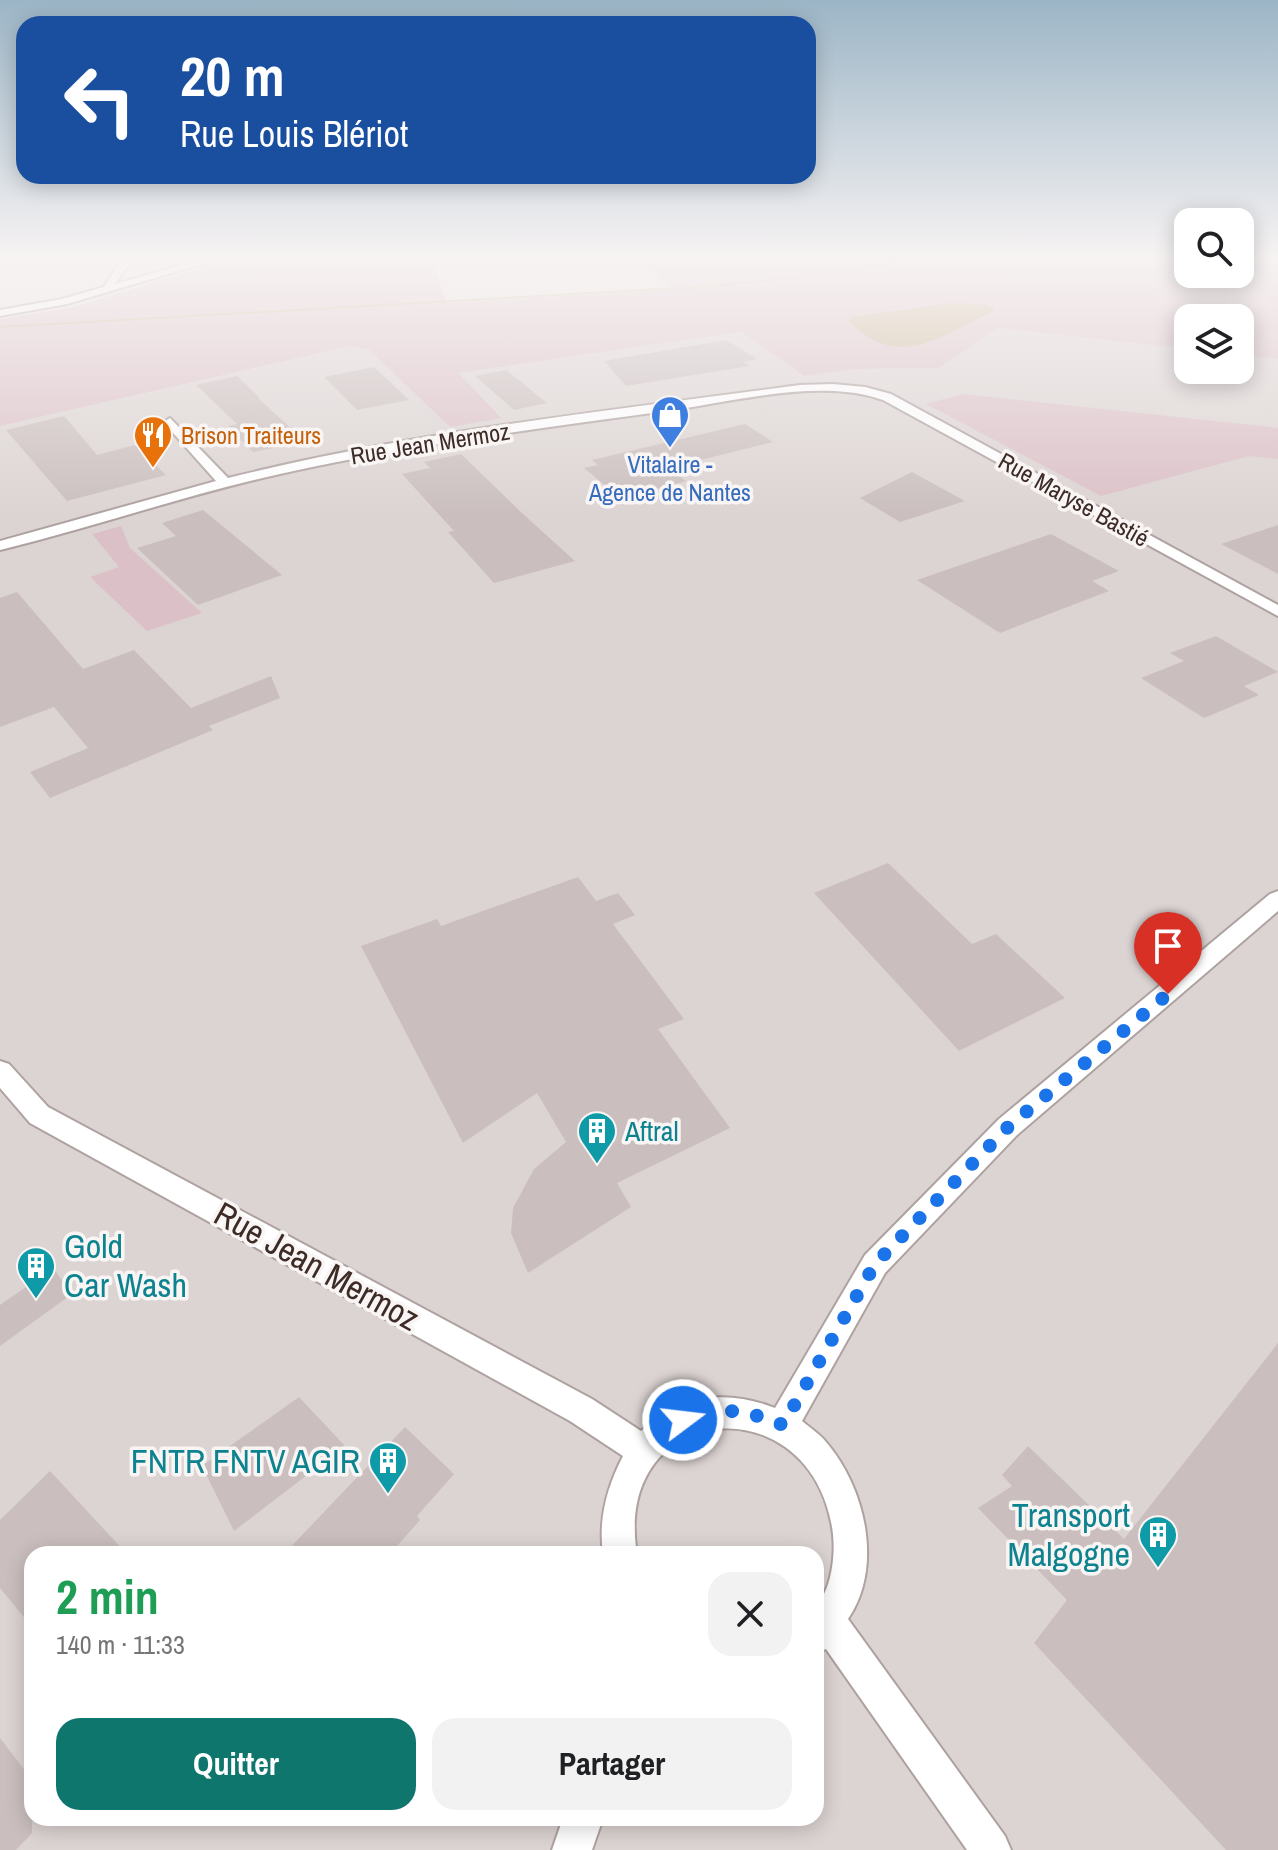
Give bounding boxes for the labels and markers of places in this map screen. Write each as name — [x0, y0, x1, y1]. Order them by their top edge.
shop icon: Vitalaire - Agence de Nantes — [649, 394, 691, 449]
restaurant icon: Brison Traiteurs — [132, 414, 174, 469]
place label: Brison Traiteurs — [181, 419, 321, 451]
place label: Vitalaire - Agence de Nantes — [588, 448, 751, 508]
pin — [1134, 912, 1202, 994]
building icon: Aftral — [576, 1110, 618, 1165]
place label: Aftral — [624, 1112, 679, 1150]
place label: Gold Car Wash — [64, 1223, 187, 1308]
building icon: Gold Car Wash — [15, 1245, 57, 1300]
place label: FNTR FNTV AGIR — [131, 1438, 360, 1484]
building icon: FNTR FNTV AGIR — [367, 1440, 409, 1495]
place label: Transport Malgogne — [1008, 1492, 1130, 1577]
building icon: Transport Malgogne — [1137, 1514, 1179, 1569]

